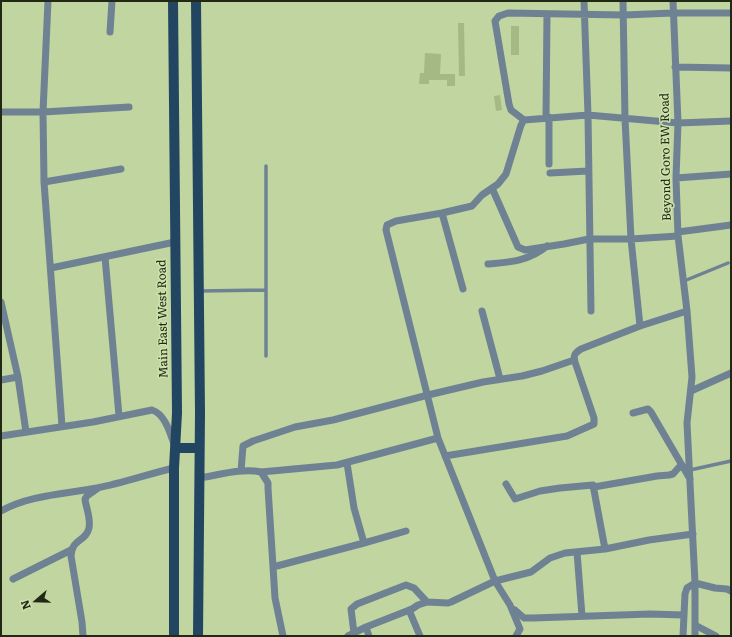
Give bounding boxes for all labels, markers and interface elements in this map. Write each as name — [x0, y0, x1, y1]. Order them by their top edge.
street label: Beyond Goro EW Road — [658, 93, 674, 221]
street label: Main East West Road — [155, 259, 171, 379]
north arrow — [16, 581, 56, 621]
text: N — [16, 598, 34, 612]

